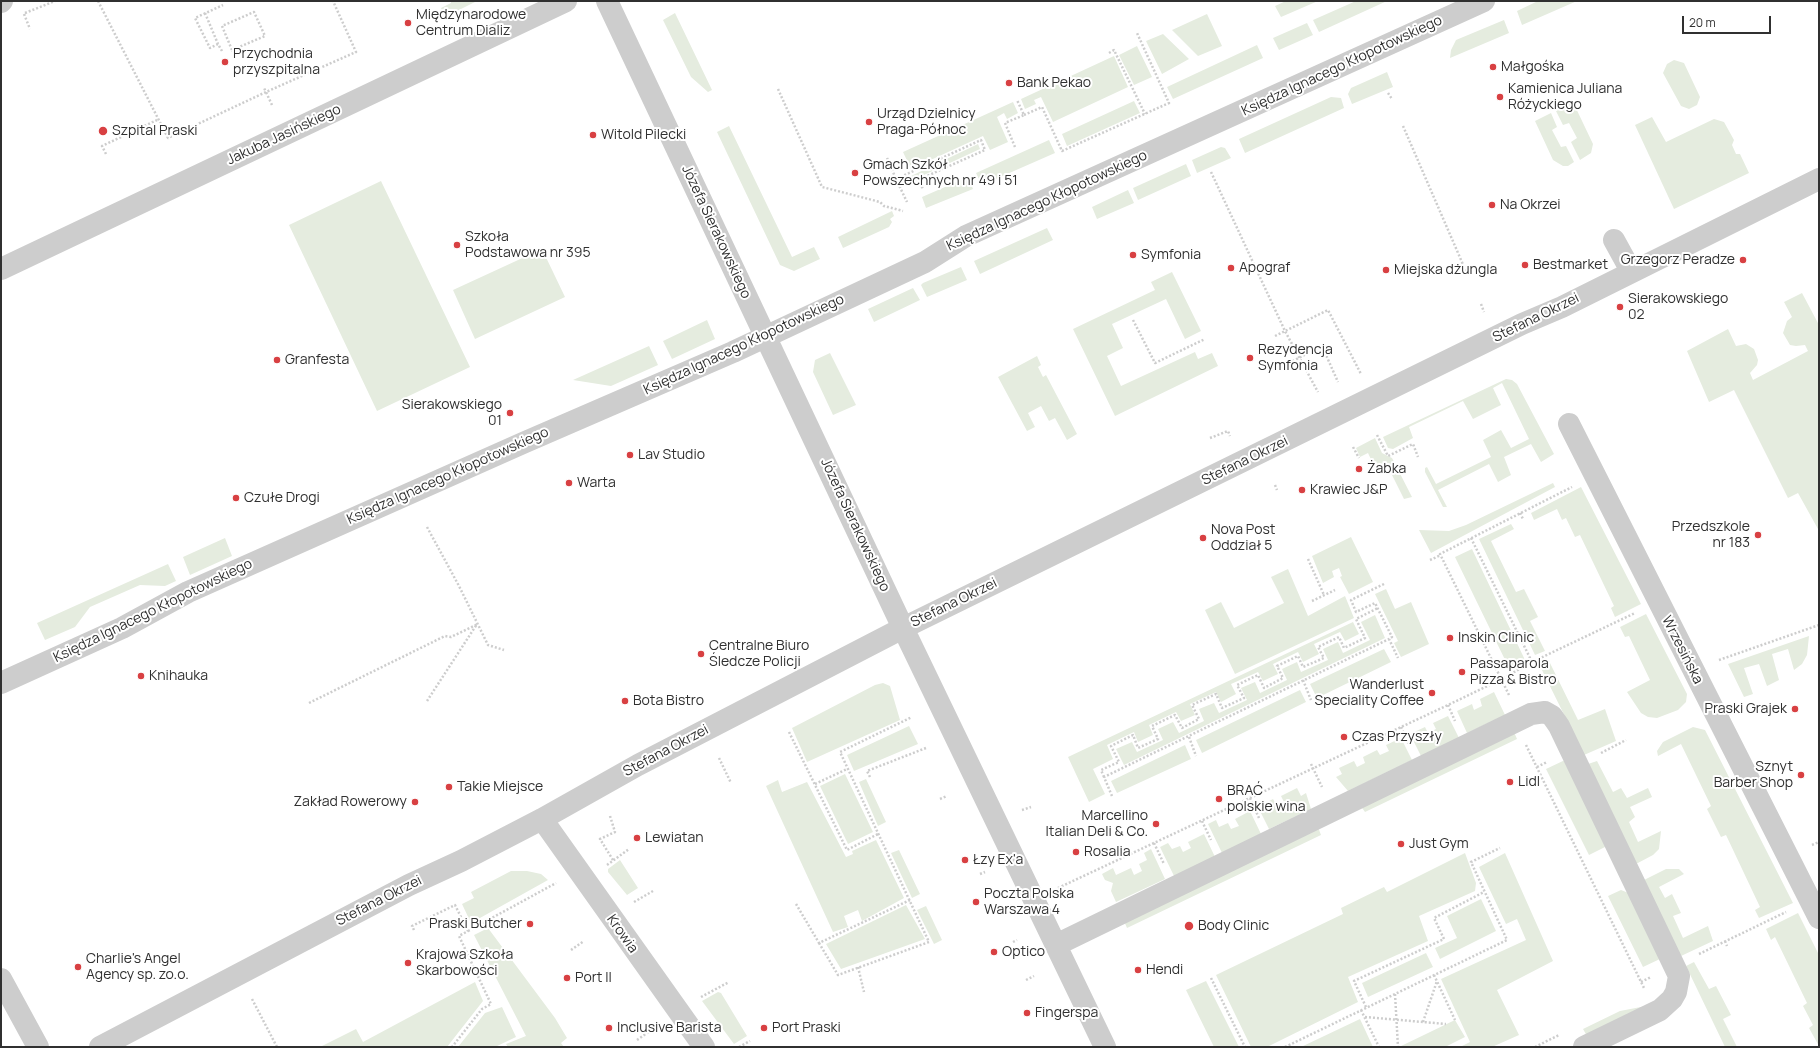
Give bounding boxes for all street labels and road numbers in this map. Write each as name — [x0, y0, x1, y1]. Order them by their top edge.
street label: Księdza Ignacego Kłopotowskiego — [1239, 12, 1445, 120]
street label: Jakuba Jasińskiego — [224, 101, 344, 169]
street label: Księdza Ignacego Kłopotowskiego — [944, 147, 1150, 255]
street label: Józefa Sierakowskiego — [678, 163, 754, 301]
street label: Stefana Okrzei — [1490, 290, 1582, 346]
street label: Księdza Ignacego Kłopotowskiego — [641, 291, 847, 399]
street label: Księdza Ignacego Kłopotowskiego — [344, 424, 552, 528]
street label: Stefana Okrzei — [1199, 433, 1291, 489]
street label: Józefa Sierakowskiego — [817, 456, 893, 594]
street label: Księdza Ignacego Kłopotowskiego — [51, 555, 255, 667]
street label: Stefana Okrzei — [908, 575, 1000, 631]
street label: Wrzesińska — [1658, 613, 1706, 687]
street label: Stefana Okrzei — [621, 722, 711, 780]
street label: Stefana Okrzei — [333, 872, 425, 930]
street label: Krowia — [603, 912, 641, 956]

